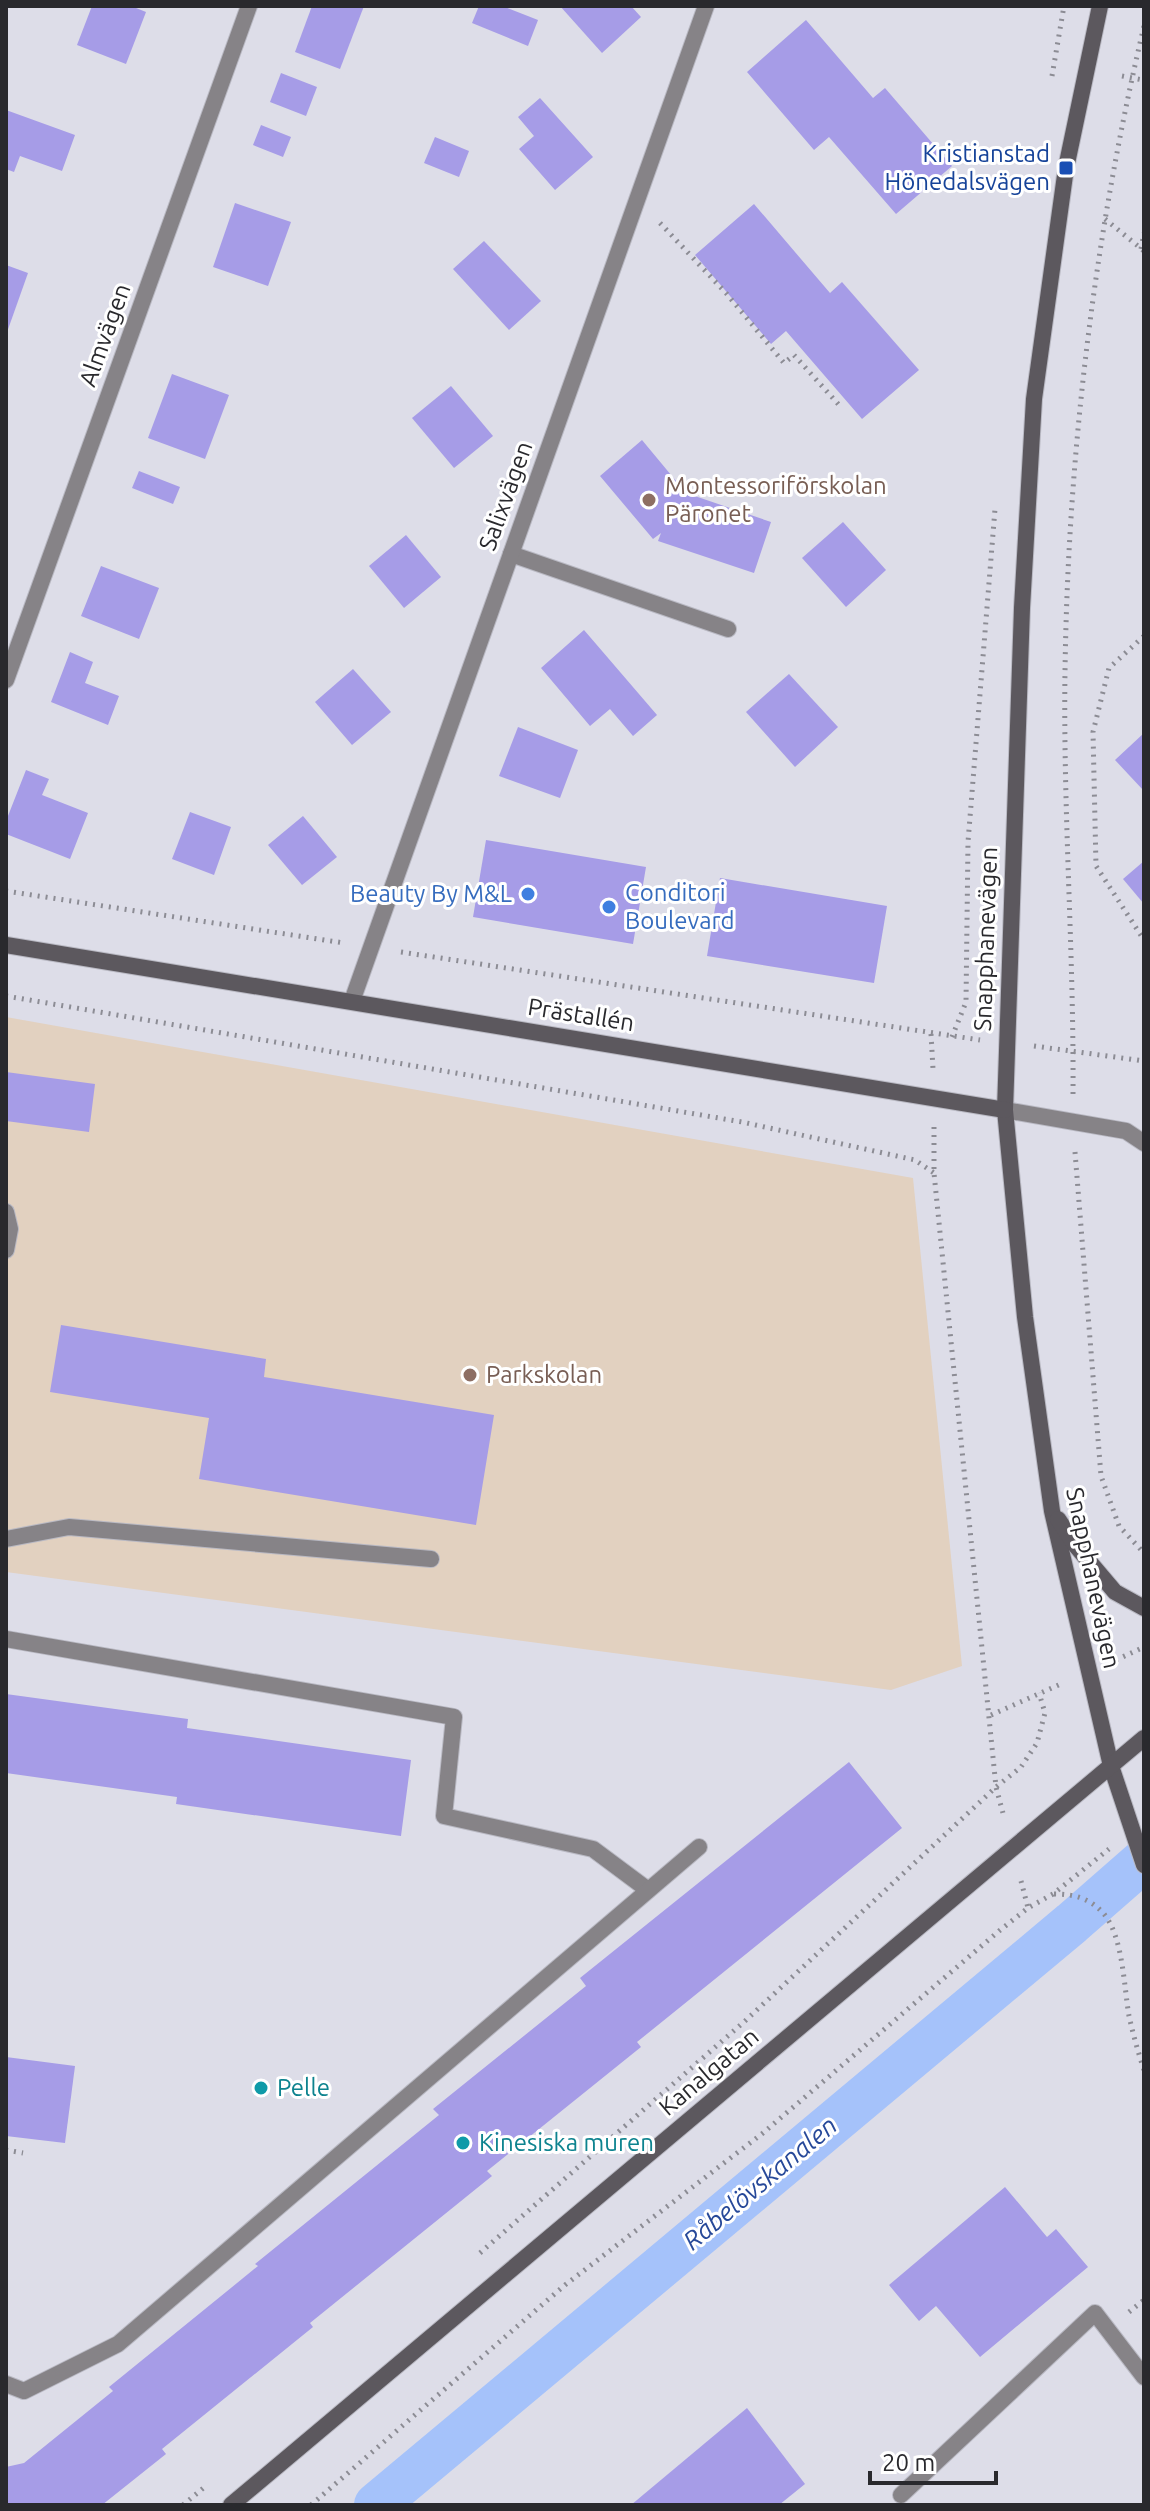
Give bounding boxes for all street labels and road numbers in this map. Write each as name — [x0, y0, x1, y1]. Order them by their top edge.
street label: Almvägen — [73, 280, 136, 390]
street label: Salixvägen — [473, 438, 538, 554]
street label: Snapphanevägen — [969, 846, 1002, 1032]
street label: Prästallén — [526, 993, 636, 1036]
street label: Snapphanevägen — [1061, 1485, 1126, 1671]
street label: Kanalgatan — [654, 2022, 764, 2121]

